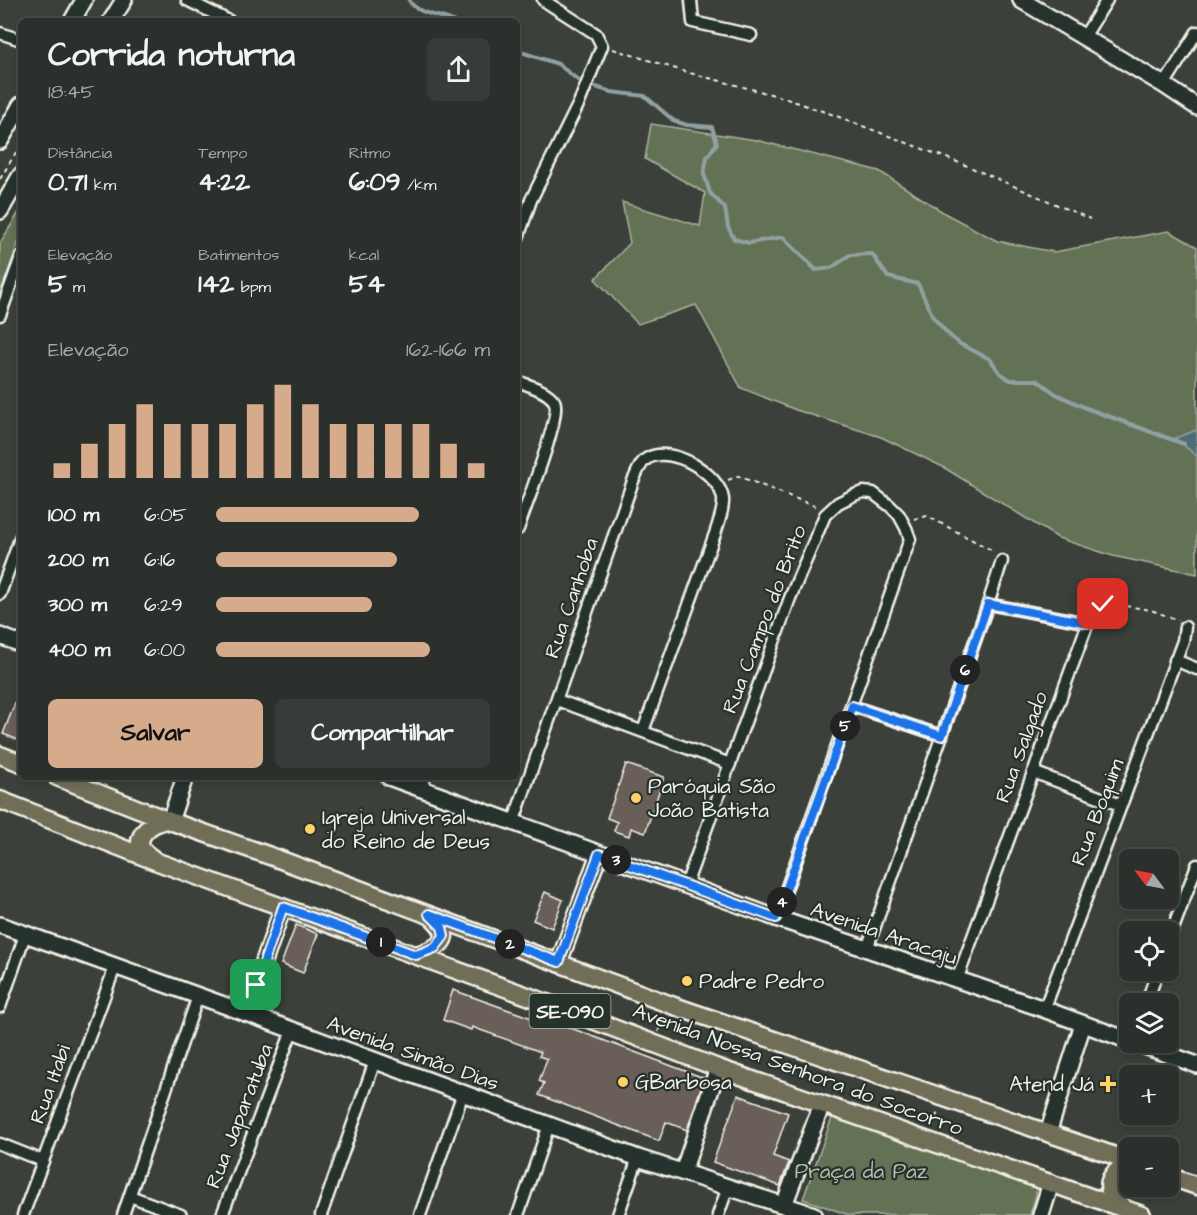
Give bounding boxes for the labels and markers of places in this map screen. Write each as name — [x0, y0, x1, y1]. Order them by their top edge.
pin — [1077, 578, 1128, 629]
pin: 6 — [950, 655, 980, 685]
pin: 5 — [830, 711, 860, 741]
place label: Paróquia São João Batista — [648, 772, 775, 825]
marker: Paróquia São João Batista — [629, 791, 643, 805]
place label: Igreja Universal do Reino de Deus — [322, 803, 490, 856]
marker: Igreja Universal do Reino de Deus — [303, 822, 317, 836]
pin: 3 — [601, 845, 631, 875]
pin: 4 — [767, 887, 797, 917]
pin: 1 — [366, 927, 396, 957]
pin: 2 — [495, 929, 525, 959]
pin — [230, 959, 281, 1010]
place label: Padre Pedro — [699, 967, 824, 996]
marker: Padre Pedro — [680, 974, 694, 988]
place label: GBarbosa — [635, 1068, 732, 1097]
place label: Atend Já — [1009, 1070, 1094, 1099]
marker: GBarbosa — [616, 1075, 630, 1089]
marker: Atend Já — [1099, 1075, 1117, 1093]

